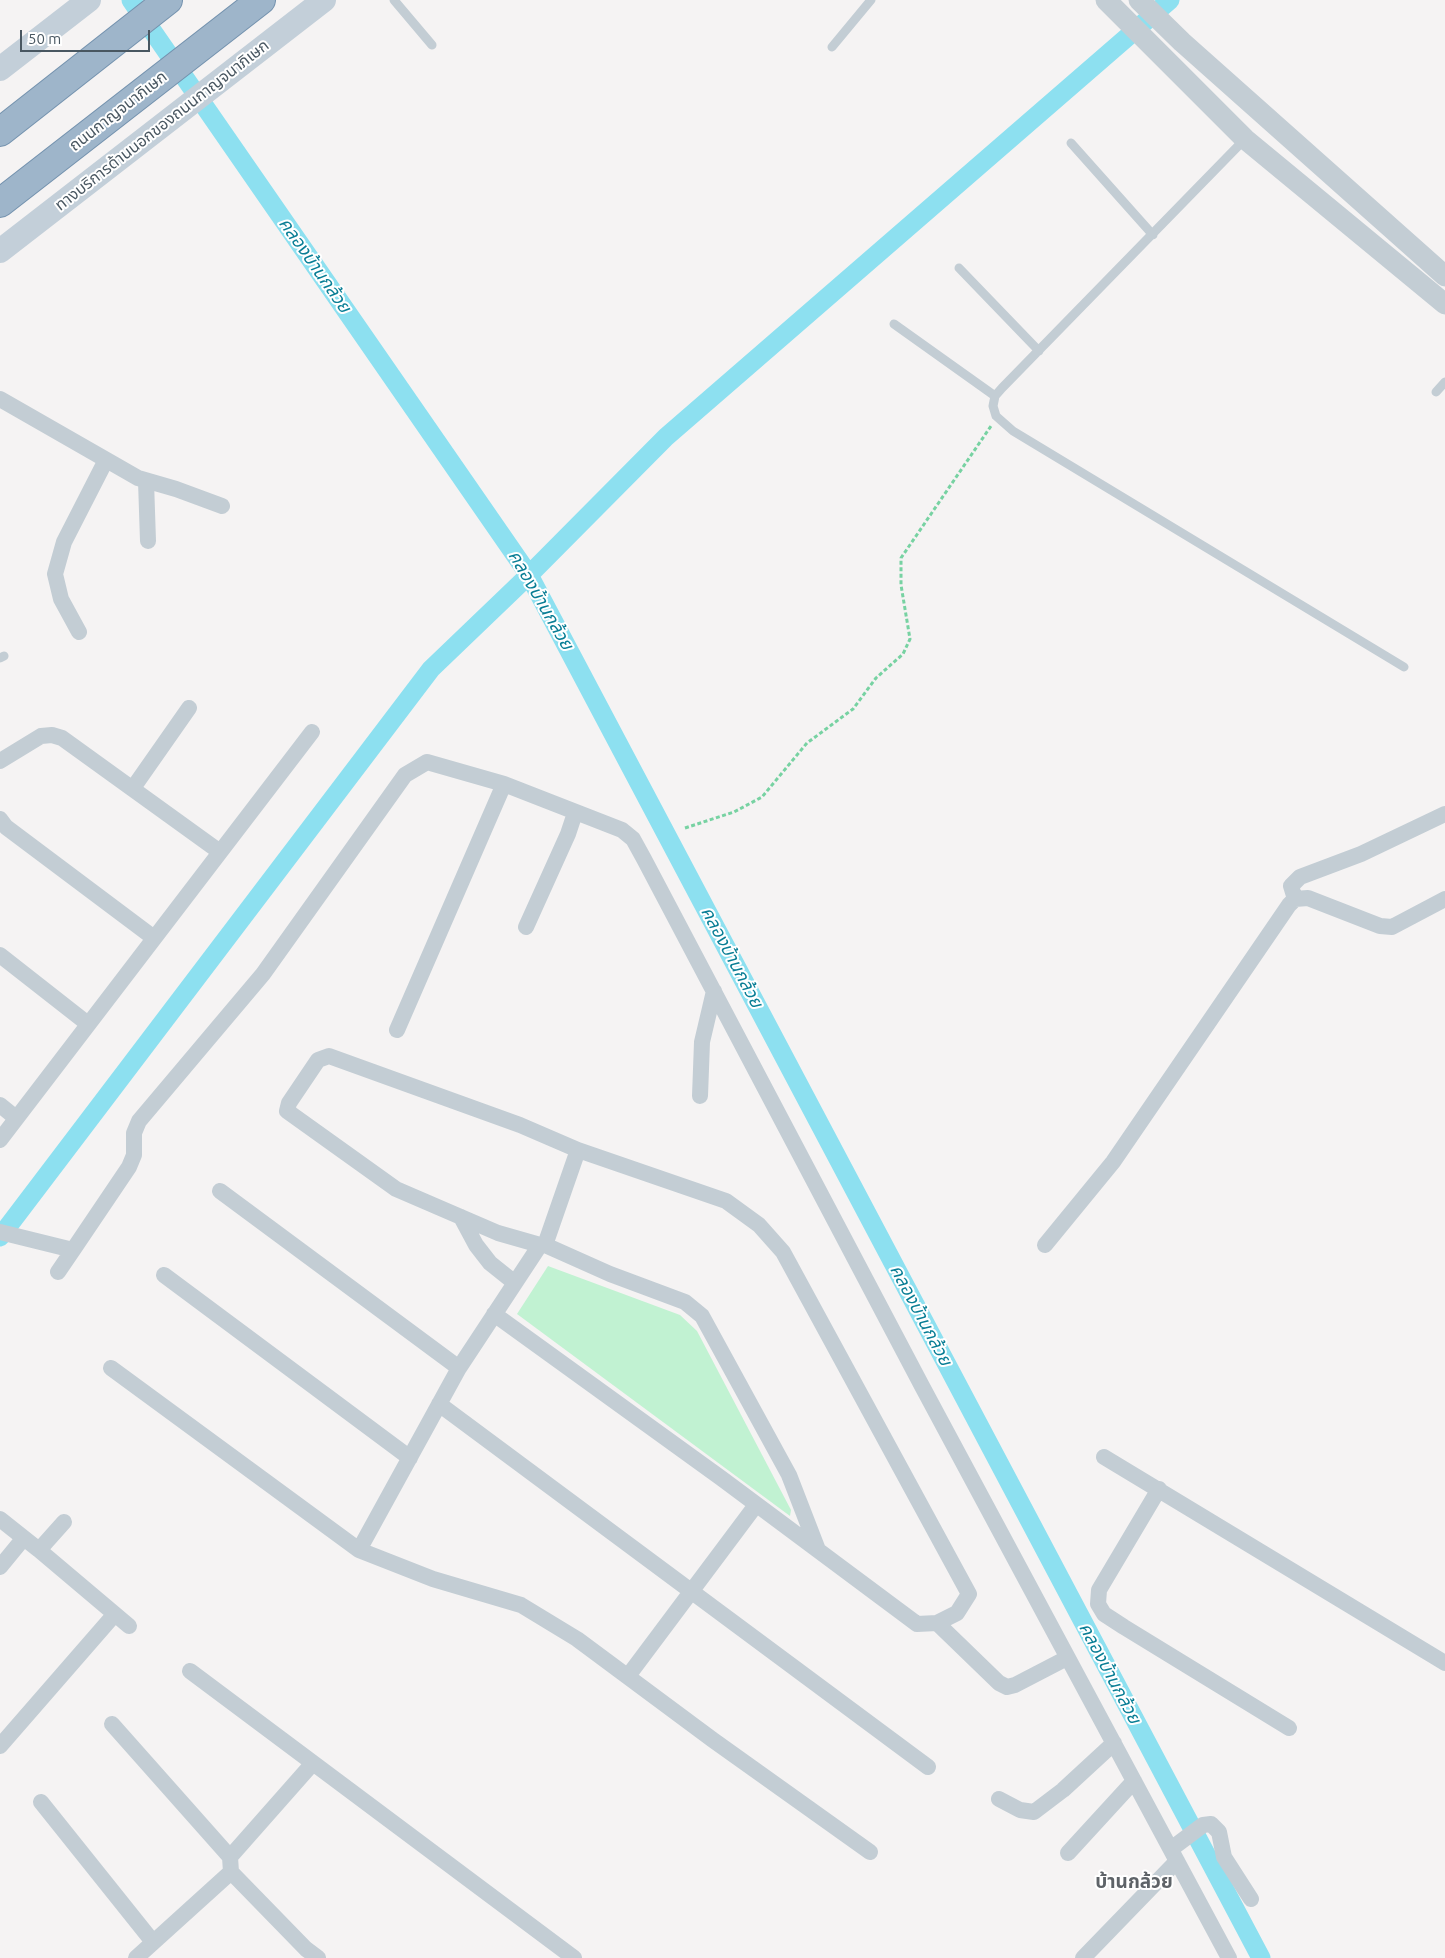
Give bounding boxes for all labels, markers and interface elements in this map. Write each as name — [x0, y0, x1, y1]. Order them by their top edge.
scale bar — [22, 20, 152, 52]
text: 50 m — [28, 30, 61, 47]
street label: ทางบริการด้านนอกของถนนกาญจนาภิเษก — [51, 35, 273, 215]
street label: ถนนกาญจนาภิเษก — [65, 67, 171, 155]
water label: คลองบ้านกล้วย — [274, 213, 356, 317]
water label: คลองบ้านกล้วย — [504, 546, 578, 654]
water label: คลองบ้านกล้วย — [696, 903, 768, 1011]
water label: คลองบ้านกล้วย — [885, 1261, 957, 1369]
water label: คลองบ้านกล้วย — [1074, 1619, 1146, 1727]
district label: บ้านกล้วย — [1095, 1871, 1173, 1893]

